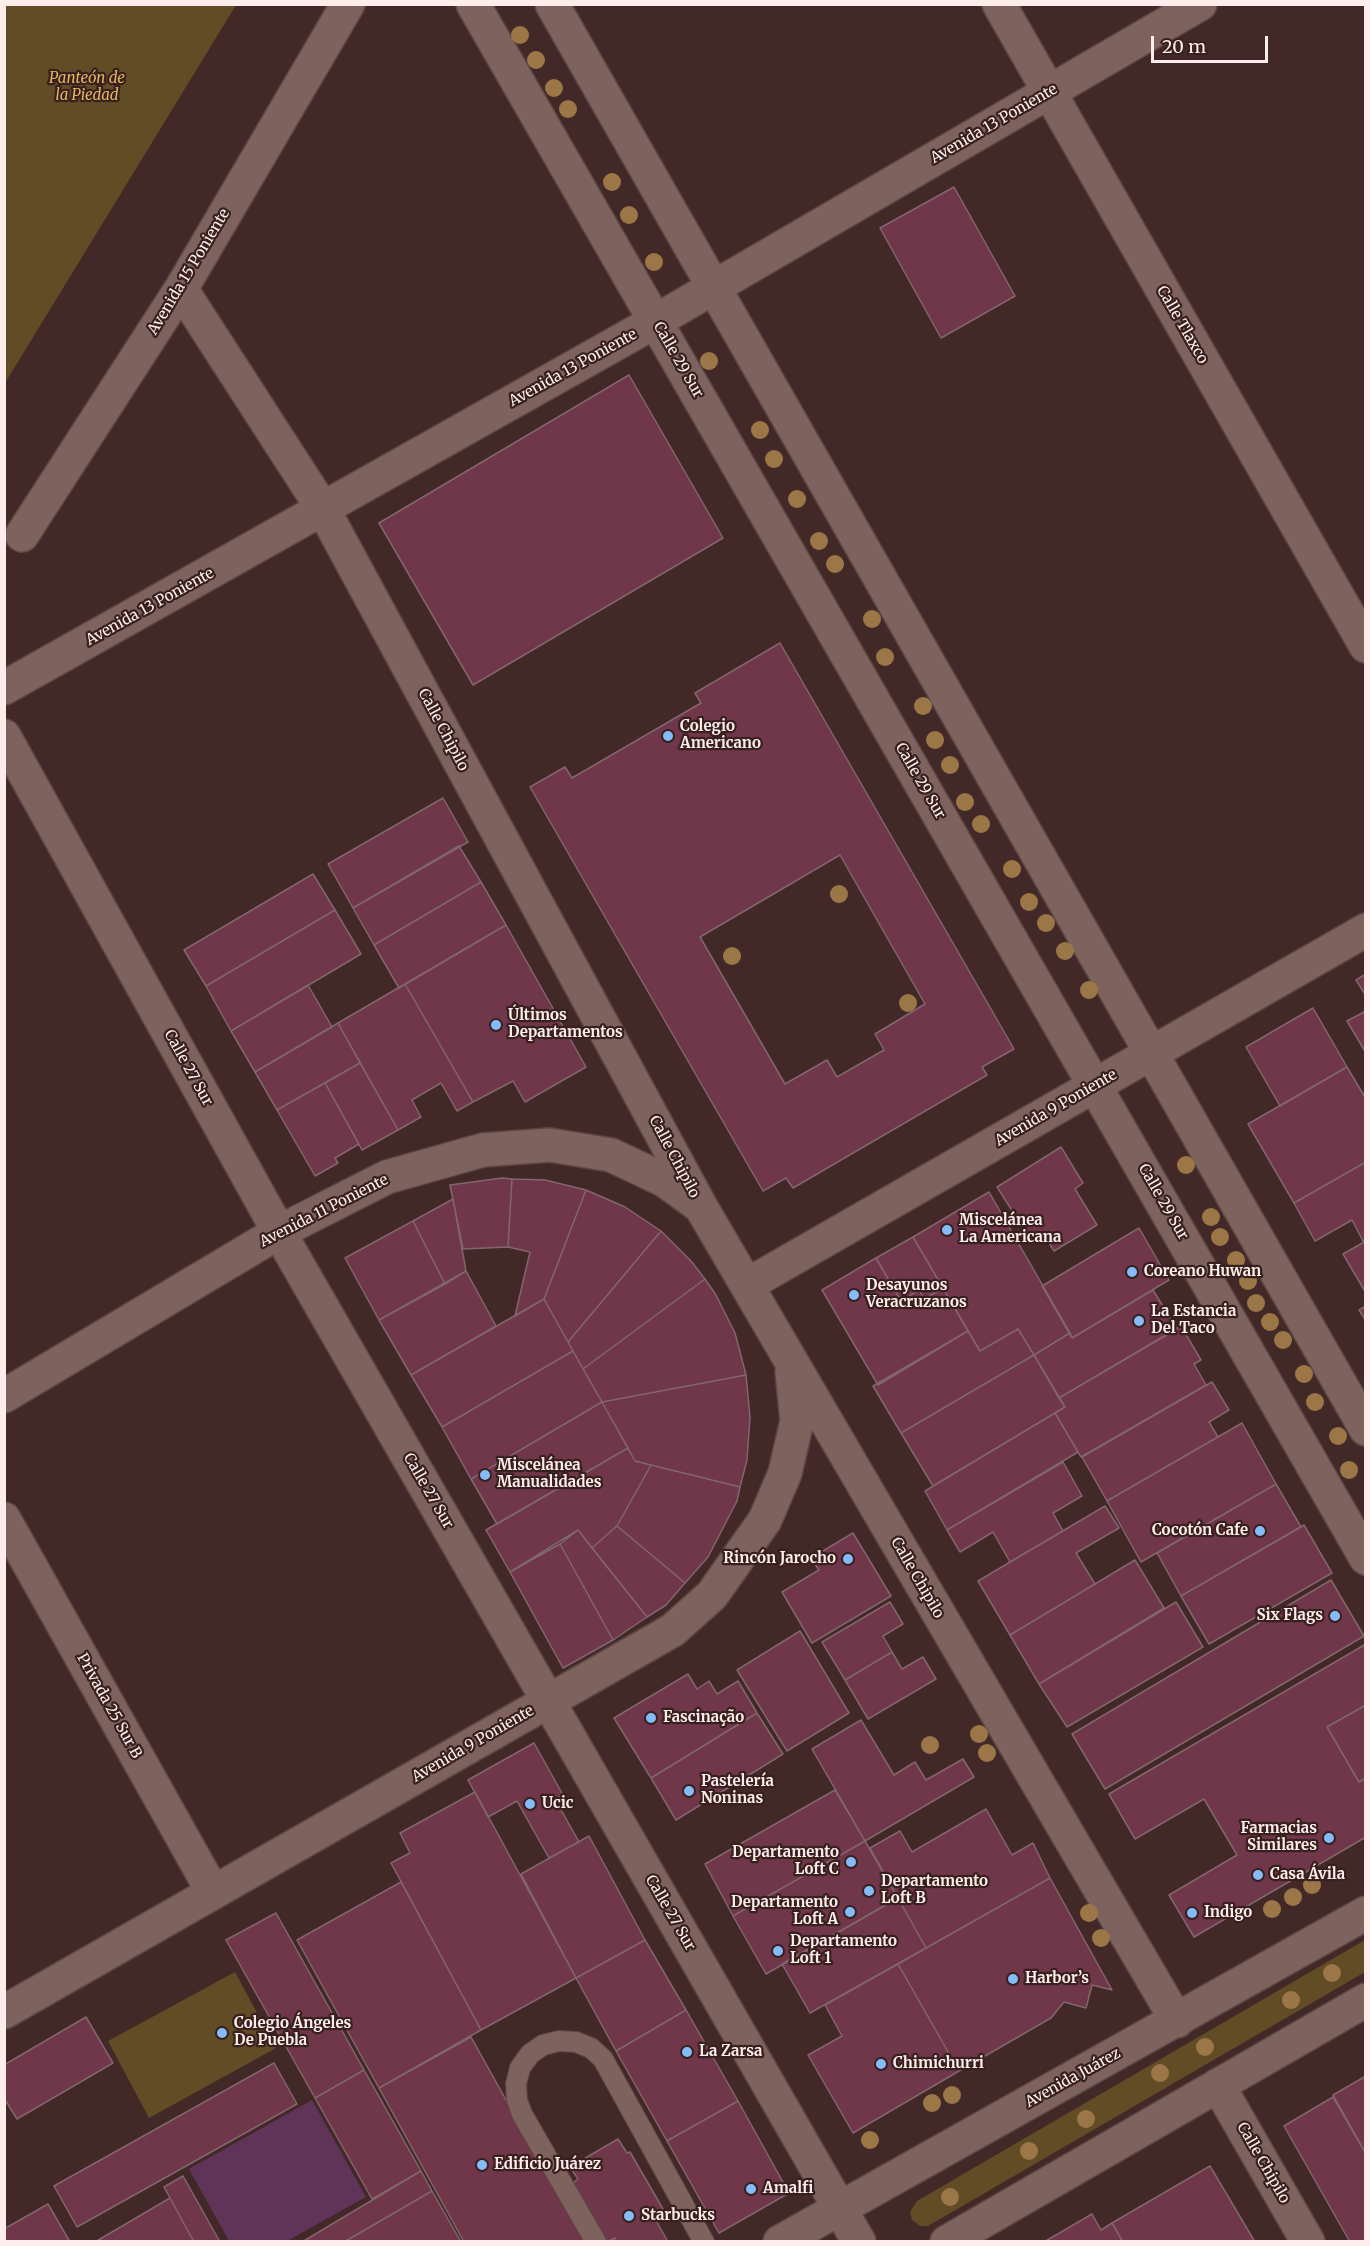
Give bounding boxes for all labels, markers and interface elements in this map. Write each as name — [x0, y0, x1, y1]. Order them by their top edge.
scale bar — [1154, 24, 1271, 62]
text: 20 m — [1162, 35, 1206, 58]
park label: Panteón de la Piedad — [49, 70, 125, 105]
street label: Avenida 13 Poniente — [927, 80, 1061, 168]
street label: Avenida 15 Poniente — [144, 206, 234, 338]
street label: Calle Tlaxco — [1153, 283, 1211, 367]
street label: Calle 29 Sur — [649, 319, 707, 401]
street label: Avenida 13 Poniente — [506, 325, 640, 411]
street label: Avenida 13 Poniente — [83, 564, 217, 650]
street label: Calle Chipilo — [414, 686, 472, 774]
place label: Colegio Americano — [680, 718, 761, 753]
marker: Colegio Americano — [661, 729, 675, 743]
street label: Calle 29 Sur — [891, 740, 949, 822]
place label: Últimos Departamentos — [508, 1007, 623, 1042]
marker: Últimos Departamentos — [489, 1018, 503, 1032]
street label: Calle 27 Sur — [160, 1027, 216, 1109]
street label: Avenida 9 Poniente — [992, 1066, 1120, 1150]
street label: Calle Chipilo — [645, 1113, 703, 1201]
street label: Calle 29 Sur — [1134, 1161, 1192, 1243]
street label: Avenida 11 Poniente — [257, 1171, 391, 1251]
place label: Miscelánea La Americana — [959, 1212, 1061, 1247]
marker: Miscelánea La Americana — [940, 1223, 954, 1237]
place label: Coreano Huwan — [1144, 1263, 1261, 1281]
marker: Coreano Huwan — [1125, 1265, 1139, 1279]
place label: Desayunos Veracruzanos — [866, 1277, 967, 1312]
marker: Desayunos Veracruzanos — [847, 1288, 861, 1302]
place label: La Estancia Del Taco — [1151, 1303, 1236, 1338]
marker: La Estancia Del Taco — [1132, 1314, 1146, 1328]
street label: Calle 27 Sur — [399, 1450, 457, 1532]
place label: Miscelánea Manualidades — [497, 1457, 601, 1492]
marker: Miscelánea Manualidades — [478, 1468, 492, 1482]
place label: Cocotón Cafe — [1152, 1522, 1248, 1540]
marker: Cocotón Cafe — [1253, 1524, 1267, 1538]
street label: Calle Chipilo — [887, 1534, 947, 1622]
place label: Rincón Jarocho — [723, 1550, 836, 1568]
marker: Rincón Jarocho — [841, 1552, 855, 1566]
place label: Six Flags — [1257, 1607, 1323, 1625]
marker: Six Flags — [1328, 1609, 1342, 1623]
street label: Privada 25 Sur B — [73, 1650, 145, 1762]
street label: Avenida 9 Poniente — [409, 1702, 537, 1786]
place label: Fascinação — [663, 1709, 744, 1727]
marker: Fascinação — [644, 1711, 658, 1725]
place label: Pastelería Noninas — [701, 1773, 774, 1808]
marker: Pastelería Noninas — [682, 1784, 696, 1798]
place label: Ucic — [542, 1795, 573, 1813]
marker: Ucic — [523, 1797, 537, 1811]
place label: Farmacias Similares — [1241, 1820, 1317, 1855]
marker: Farmacias Similares — [1322, 1831, 1336, 1845]
place label: Departamento Loft C — [732, 1844, 839, 1879]
marker: Departamento Loft C — [844, 1855, 858, 1869]
place label: Casa Ávila — [1270, 1866, 1345, 1884]
marker: Casa Ávila — [1251, 1868, 1265, 1882]
street label: Calle 27 Sur — [641, 1872, 699, 1954]
place label: Departamento Loft B — [881, 1873, 988, 1908]
marker: Departamento Loft B — [862, 1884, 876, 1898]
place label: Departamento Loft A — [731, 1894, 838, 1929]
place label: Indigo — [1204, 1904, 1252, 1922]
marker: Departamento Loft A — [843, 1905, 857, 1919]
marker: Indigo — [1185, 1906, 1199, 1920]
place label: Departamento Loft 1 — [790, 1933, 897, 1968]
marker: Departamento Loft 1 — [771, 1944, 785, 1958]
place label: Harbor’s — [1025, 1970, 1089, 1988]
marker: Harbor’s — [1006, 1972, 1020, 1986]
place label: Colegio Ángeles De Puebla — [234, 2015, 351, 2050]
marker: Colegio Ángeles De Puebla — [215, 2026, 229, 2040]
place label: La Zarsa — [699, 2043, 762, 2061]
street label: Avenida Juárez — [1022, 2044, 1124, 2112]
marker: La Zarsa — [680, 2045, 694, 2059]
place label: Chimichurri — [893, 2055, 984, 2073]
marker: Chimichurri — [874, 2057, 888, 2071]
street label: Calle Chipilo — [1233, 2119, 1293, 2207]
place label: Edificio Juárez — [494, 2156, 601, 2174]
marker: Edificio Juárez — [475, 2158, 489, 2172]
place label: Amalfi — [763, 2180, 813, 2198]
marker: Amalfi — [744, 2182, 758, 2196]
place label: Starbucks — [641, 2207, 715, 2225]
marker: Starbucks — [622, 2209, 636, 2223]

